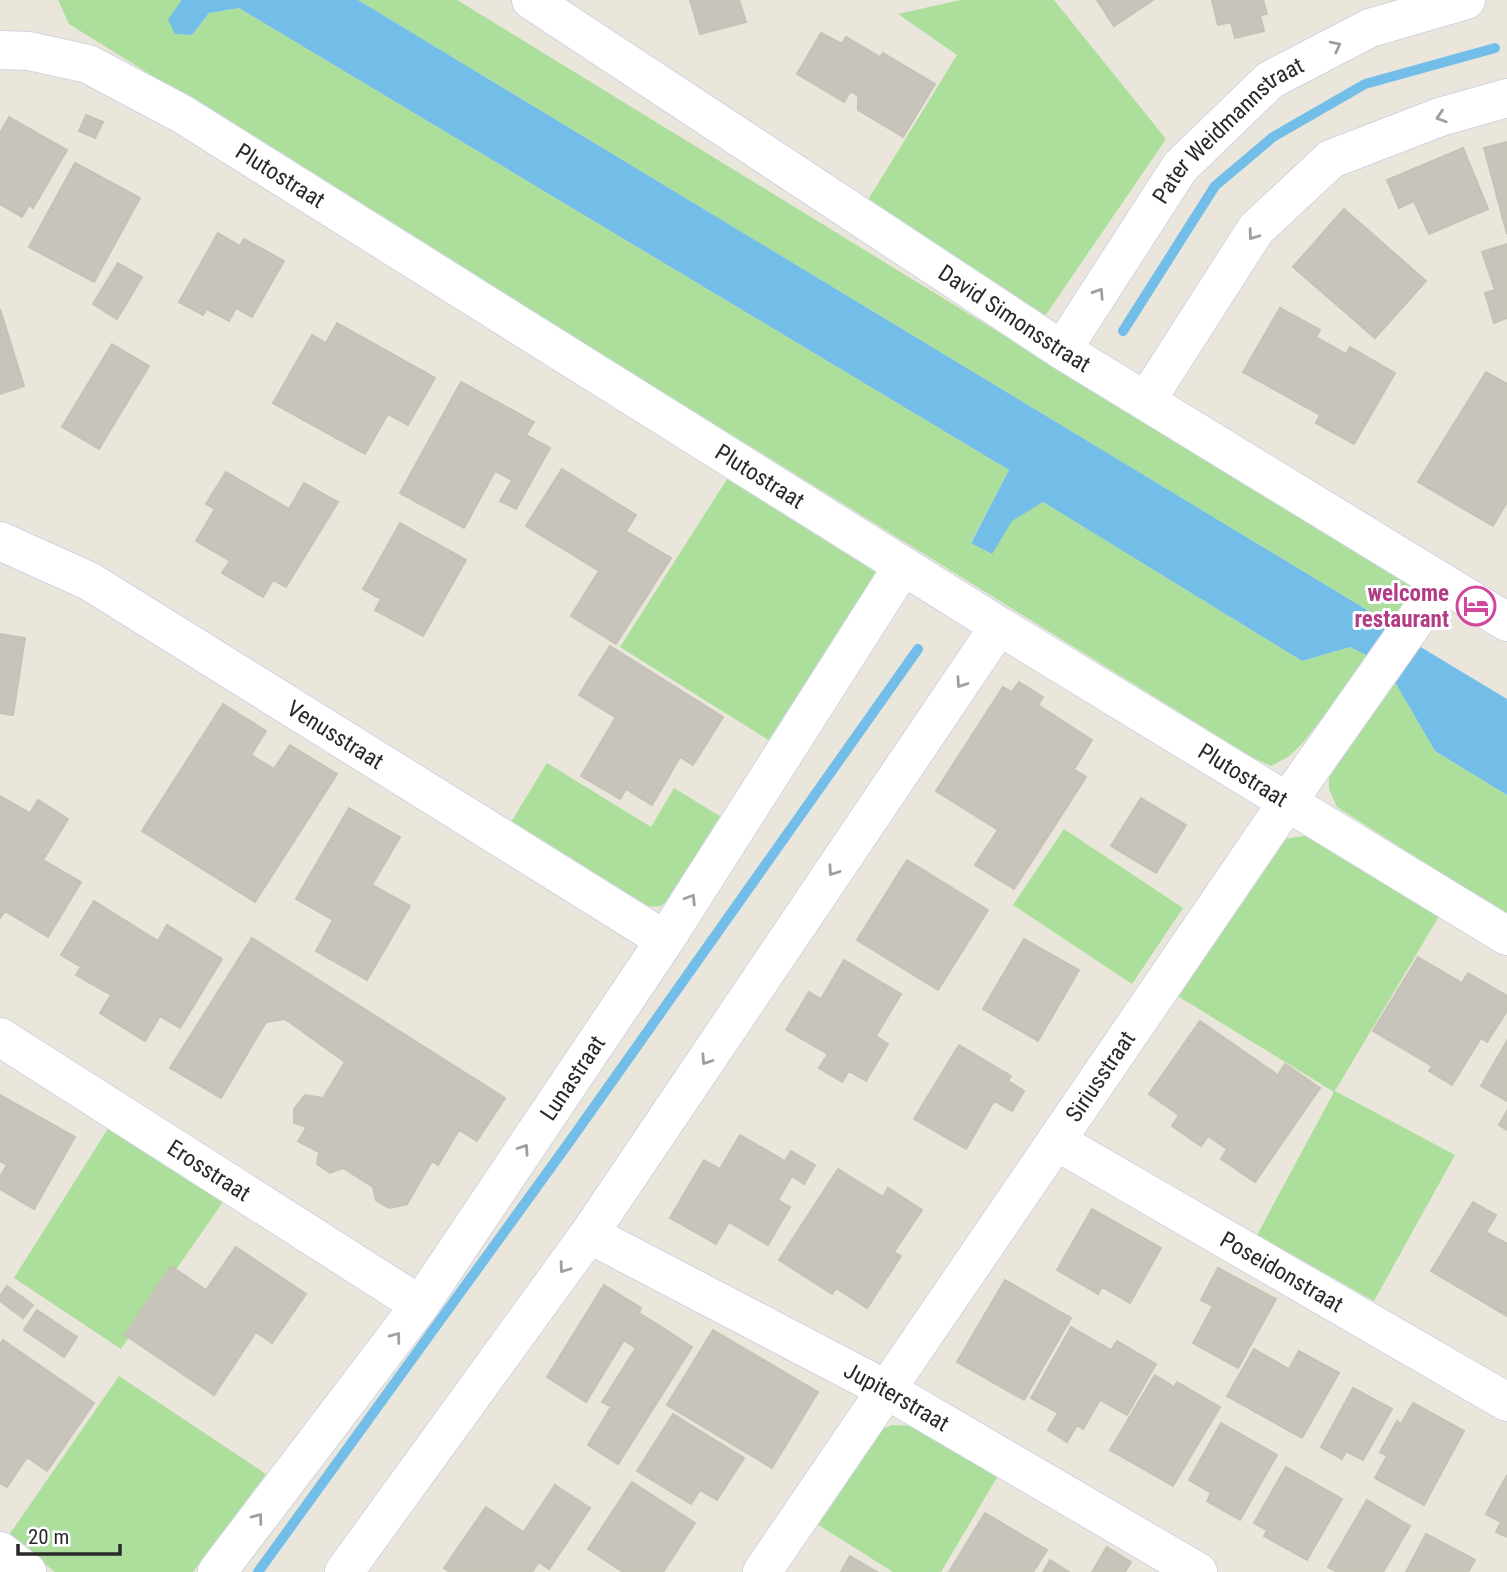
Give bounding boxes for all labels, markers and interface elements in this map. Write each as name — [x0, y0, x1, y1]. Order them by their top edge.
one-way arrow — [1329, 40, 1342, 54]
street label: Pater Weidmannstraat — [1147, 51, 1308, 208]
one-way arrow — [1436, 109, 1448, 124]
street label: Plutostraat — [231, 138, 330, 214]
one-way arrow — [1249, 227, 1261, 240]
street label: David Simonsstraat — [933, 259, 1096, 378]
one-way arrow — [1090, 288, 1103, 301]
street label: Plutostraat — [710, 438, 810, 514]
place label: welcome restaurant — [1354, 580, 1449, 633]
hotel icon: welcome restaurant — [1455, 585, 1497, 627]
one-way arrow — [956, 675, 969, 688]
street label: Venusstraat — [282, 694, 389, 775]
street label: Plutostraat — [1193, 737, 1293, 813]
one-way arrow — [828, 864, 841, 877]
one-way arrow — [683, 893, 696, 906]
street label: Siriusstraat — [1060, 1026, 1141, 1127]
street label: Lunastraat — [534, 1030, 611, 1125]
one-way arrow — [702, 1052, 714, 1065]
street label: Erosstraat — [163, 1134, 256, 1207]
one-way arrow — [516, 1144, 529, 1157]
street label: Poseidonstraat — [1216, 1226, 1348, 1318]
one-way arrow — [560, 1260, 572, 1273]
one-way arrow — [387, 1332, 400, 1345]
street label: Jupiterstraat — [840, 1356, 954, 1437]
scale bar — [18, 1512, 119, 1556]
one-way arrow — [249, 1513, 262, 1525]
text: 20 m — [28, 1525, 69, 1549]

